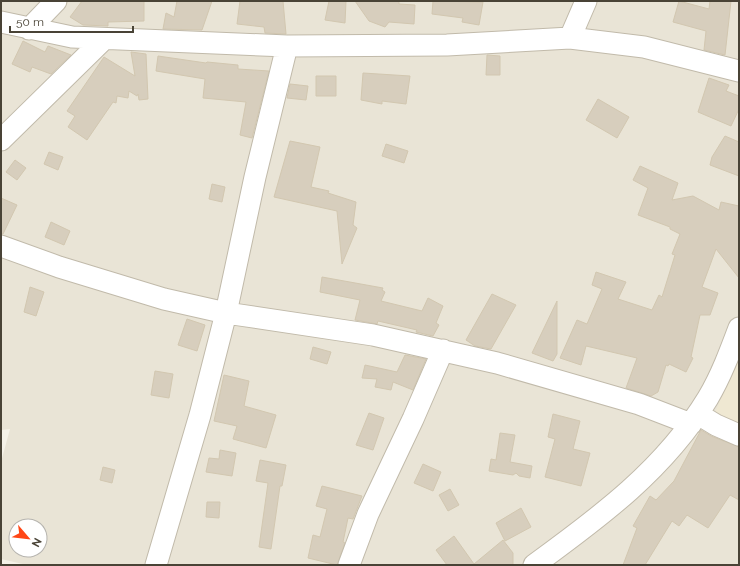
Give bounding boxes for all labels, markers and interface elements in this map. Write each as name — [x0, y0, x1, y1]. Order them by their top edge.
scale bar — [10, 8, 133, 34]
text: 50 m — [16, 15, 44, 29]
north arrow — [8, 518, 48, 558]
text: N — [29, 536, 44, 549]

